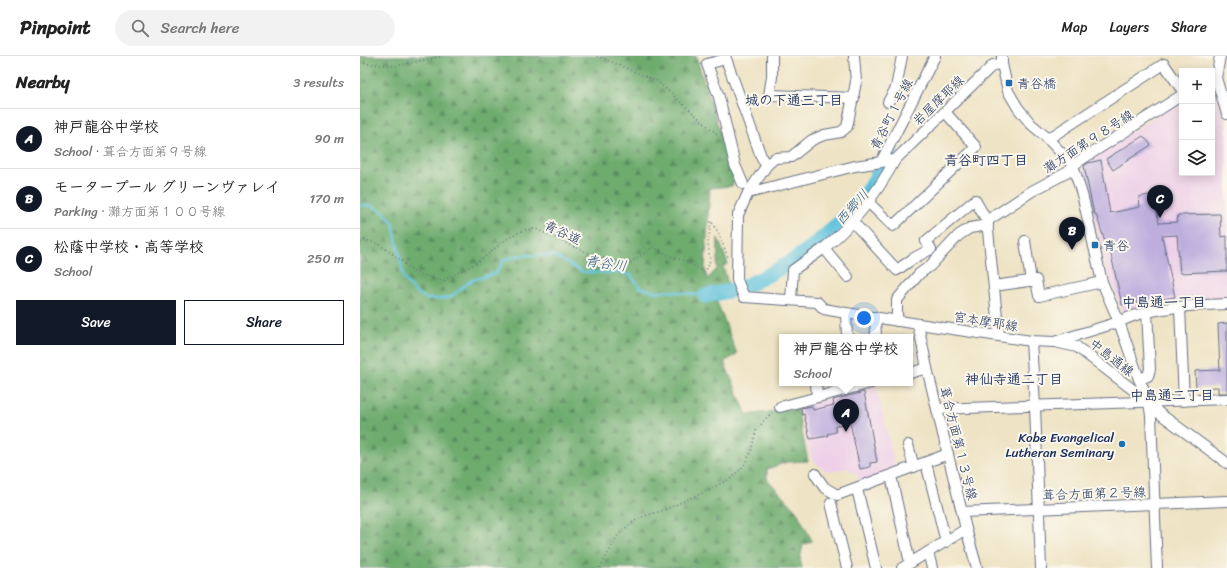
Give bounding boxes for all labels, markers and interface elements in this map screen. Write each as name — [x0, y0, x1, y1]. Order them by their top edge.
search box — [115, 10, 395, 46]
text: Pinpoint — [20, 11, 91, 44]
text: Search here — [161, 15, 240, 41]
text: Map — [1062, 15, 1087, 40]
text: Layers — [1109, 15, 1149, 40]
text: Share — [1171, 15, 1207, 40]
icon: search — [129, 17, 151, 39]
text: Nearby — [16, 67, 70, 97]
map controls — [1179, 68, 1215, 176]
button: + — [1179, 68, 1215, 104]
street label: 岩屋摩耶線 — [907, 69, 970, 131]
text: 3 results — [293, 71, 344, 94]
place label: 青谷橋 — [1017, 72, 1056, 95]
street label: 青谷町１号線 — [863, 73, 920, 154]
marker: 青谷橋 — [1004, 78, 1014, 88]
district label: 城の下通三丁目 — [745, 88, 843, 113]
street label: 灘方面第９８号線 — [1038, 103, 1139, 179]
button: − — [1179, 104, 1215, 140]
text: 神戸龍谷中学校 — [54, 114, 159, 140]
text: A — [25, 127, 33, 150]
text: 90 m — [314, 127, 344, 150]
text: School · 葺合方面第９号線 — [54, 140, 207, 163]
button: layers — [1179, 140, 1215, 176]
district label: 青谷町四丁目 — [944, 148, 1028, 173]
text: モータープール グリーンヴァレイ — [54, 174, 280, 200]
water label: 西郷川 — [829, 183, 876, 231]
pin: C — [1147, 185, 1173, 218]
text: B — [25, 187, 33, 210]
text: 170 m — [309, 187, 344, 210]
text: Parking · 灘方面第１００号線 — [54, 200, 225, 223]
street label: 青谷道 — [540, 214, 585, 251]
pin: B — [1059, 217, 1085, 250]
text: 松蔭中学校・高等学校 — [54, 234, 204, 260]
place label: 青谷 — [1103, 234, 1129, 257]
marker: 青谷 — [1090, 240, 1100, 250]
text: C — [25, 247, 33, 270]
text: 250 m — [307, 247, 344, 270]
water label: 青谷川 — [583, 248, 628, 279]
text: School — [54, 260, 92, 283]
district label: 中島通一丁目 — [1122, 290, 1206, 315]
button: Save — [16, 300, 176, 345]
button: Share — [184, 300, 344, 345]
street label: 宮本摩耶線 — [952, 305, 1021, 338]
your location — [854, 308, 874, 328]
street label: 中島通線 — [1084, 332, 1140, 383]
popup — [779, 334, 913, 386]
text: 神戸龍谷中学校 — [793, 336, 899, 362]
text: School — [793, 362, 832, 385]
district label: 神仙寺通二丁目 — [965, 367, 1063, 392]
district label: 中島通二丁目 — [1130, 383, 1214, 408]
street label: 葺合方面第１３号線 — [933, 384, 984, 504]
pin: A — [833, 399, 859, 432]
place label: Kobe Evangelical Lutheran Seminary — [1006, 426, 1114, 464]
marker: Kobe Evangelical Lutheran Seminary — [1117, 439, 1127, 449]
street label: 葺合方面第２号線 — [1042, 480, 1147, 507]

